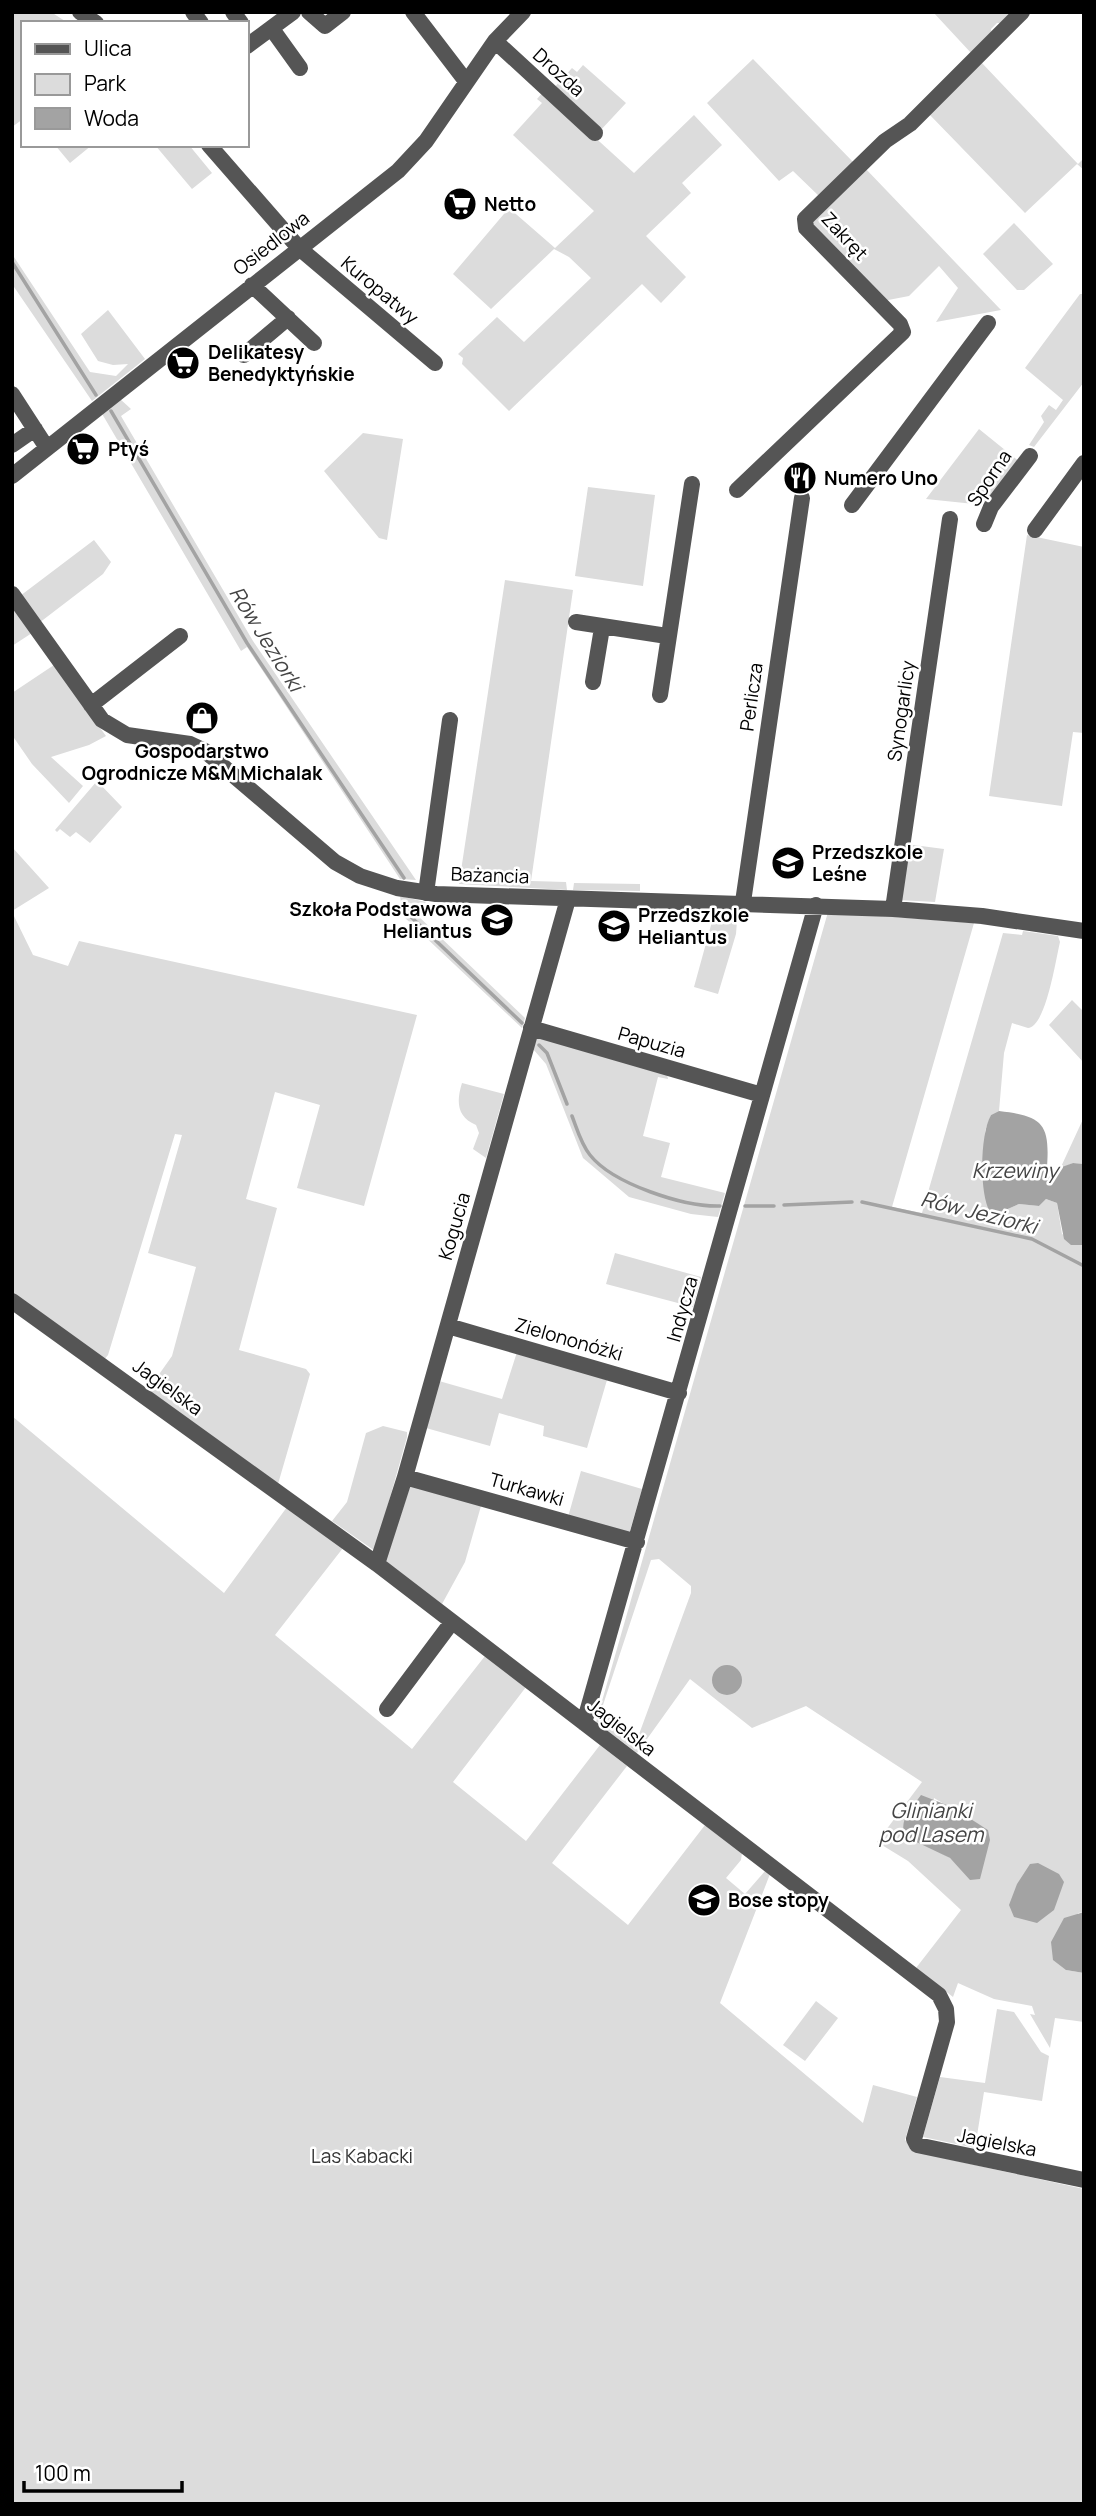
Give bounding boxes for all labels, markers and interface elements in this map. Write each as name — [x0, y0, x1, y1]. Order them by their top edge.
legend — [21, 21, 248, 147]
text: Ulica — [84, 34, 132, 62]
street label: Drozda — [527, 42, 591, 102]
text: Park — [84, 69, 126, 97]
text: Woda — [84, 104, 139, 132]
supermarket icon: Netto — [441, 185, 479, 223]
place label: Netto — [484, 191, 536, 217]
street label: Osiedlowa — [227, 205, 315, 281]
street label: Zakręt — [816, 206, 874, 266]
street label: Kuropatwy — [336, 250, 424, 330]
place label: Delikatesy Benedyktyńskie — [208, 339, 355, 387]
supermarket icon: Delikatesy Benedyktyńskie — [164, 344, 202, 382]
supermarket icon: Ptyś — [64, 430, 102, 468]
place label: Ptyś — [108, 436, 149, 462]
street label: Sporna — [961, 445, 1017, 511]
restaurant icon: Numero Uno — [781, 459, 819, 497]
place label: Numero Uno — [824, 465, 938, 491]
water label: Rów Jeziorki — [223, 581, 312, 699]
street label: Synogarlicy — [881, 659, 921, 763]
street label: Perlicza — [733, 661, 769, 733]
shop icon: Gospodarstwo Ogrodnicze M&M Michalak — [183, 699, 221, 737]
place label: Gospodarstwo Ogrodnicze M&M Michalak — [82, 738, 323, 786]
place label: Przedszkole Leśne — [812, 839, 923, 887]
school or university icon: Przedszkole Leśne — [769, 844, 807, 882]
street label: Bażancia — [450, 861, 530, 889]
place label: Szkoła Podstawowa Heliantus — [289, 896, 472, 944]
school or university icon: Szkoła Podstawowa Heliantus — [478, 901, 516, 939]
place label: Przedszkole Heliantus — [638, 902, 749, 950]
school or university icon: Przedszkole Heliantus — [595, 907, 633, 945]
street label: Papuzia — [615, 1020, 689, 1064]
water label: Krzewiny — [972, 1156, 1061, 1184]
water label: Rów Jeziorki — [918, 1184, 1043, 1241]
street label: Kogucia — [432, 1189, 476, 1263]
street label: Indycza — [660, 1273, 704, 1345]
street label: Zielononóżki — [512, 1311, 626, 1367]
street label: Jagielska — [128, 1353, 208, 1421]
street label: Turkawki — [487, 1466, 567, 1512]
street label: Jagielska — [582, 1692, 662, 1762]
water label: Glinianki pod Lasem — [879, 1796, 985, 1848]
school or university icon: Bose stopy — [685, 1881, 723, 1919]
place label: Bose stopy — [728, 1887, 829, 1913]
street label: Jagielska — [955, 2122, 1039, 2162]
park label: Las Kabacki — [311, 2143, 413, 2169]
scale bar — [24, 2450, 182, 2494]
text: 100 m — [35, 2459, 91, 2487]

